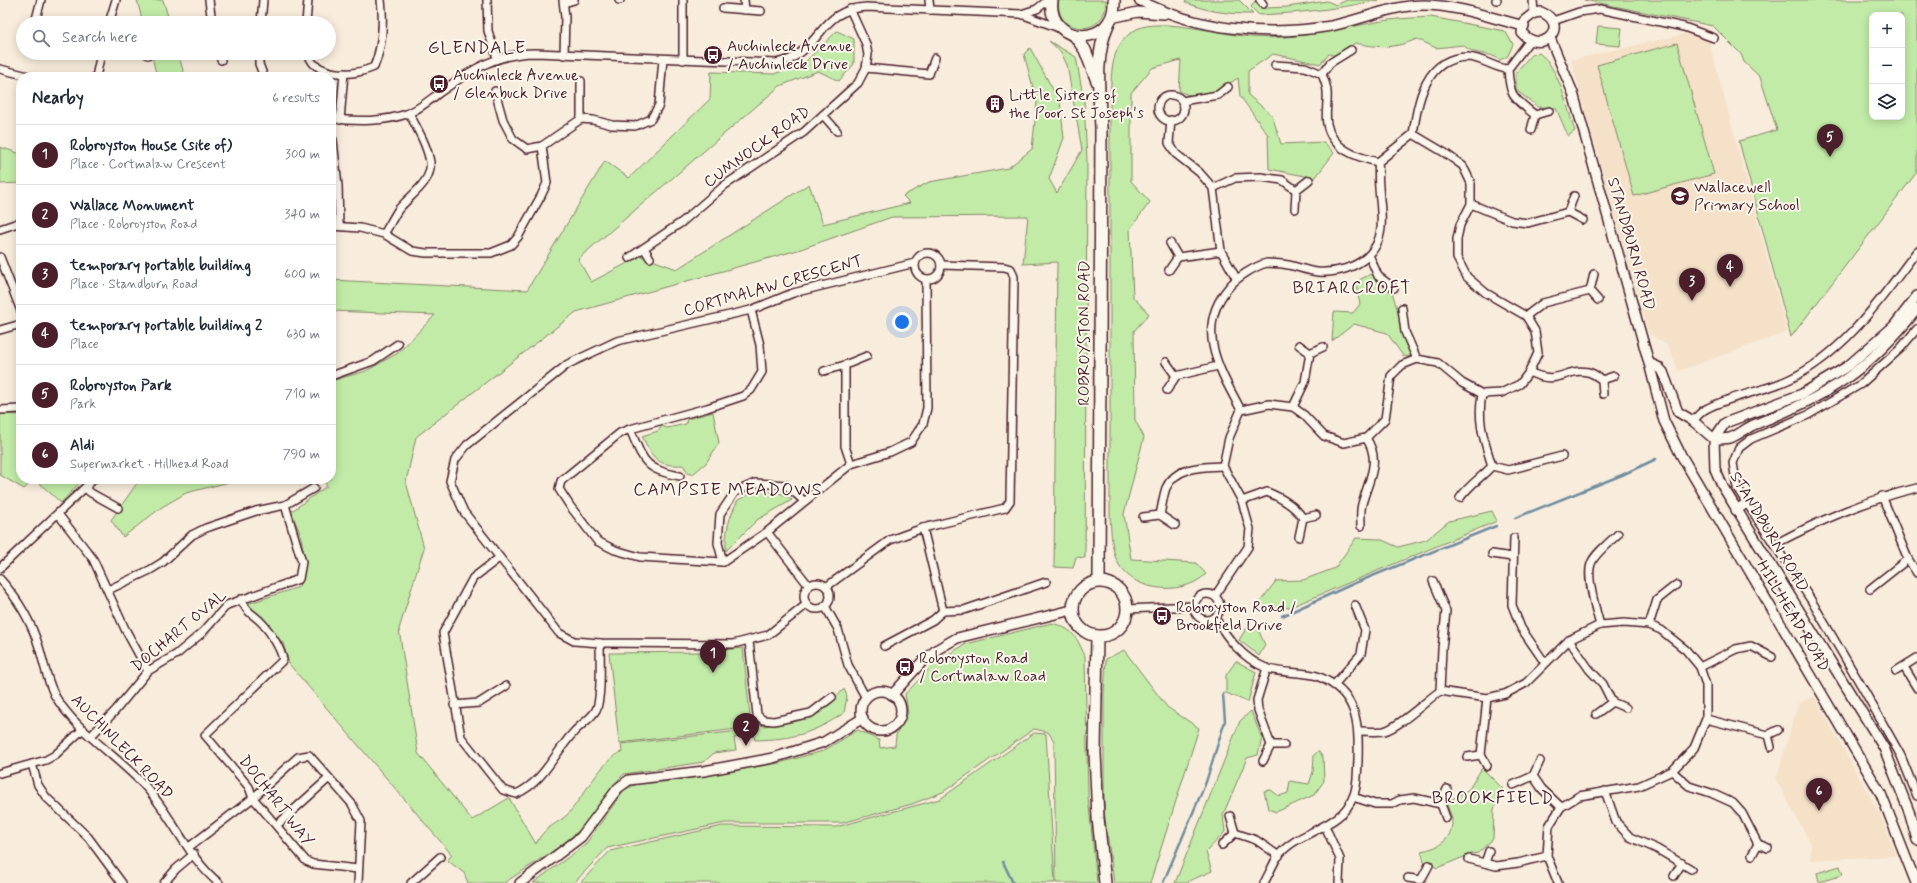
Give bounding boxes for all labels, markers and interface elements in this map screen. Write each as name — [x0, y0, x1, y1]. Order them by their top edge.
map controls — [1869, 12, 1905, 120]
button: + — [1869, 12, 1905, 48]
search box — [16, 16, 336, 60]
icon: search — [30, 27, 52, 49]
text: Search here — [62, 28, 138, 48]
district label: GLENDALE — [428, 36, 526, 60]
place label: Auchinleck Avenue / Auchinleck Drive — [727, 36, 853, 75]
bus stop icon: Auchinleck Avenue / Auchinleck Drive — [702, 44, 724, 66]
button: − — [1869, 48, 1905, 84]
place label: Auchinleck Avenue / Glenbuck Drive — [453, 65, 579, 104]
bus stop icon: Auchinleck Avenue / Glenbuck Drive — [428, 73, 450, 95]
button: layers — [1869, 84, 1905, 120]
place label: Little Sisters of the Poor. St Joseph's — [1009, 85, 1144, 124]
text: Nearby — [32, 87, 84, 109]
text: 6 results — [272, 90, 320, 107]
building icon: Little Sisters of the Poor. St Joseph's — [984, 93, 1006, 115]
street label: CUMNOCK ROAD — [700, 101, 814, 193]
pin: 5 — [1817, 124, 1843, 157]
text: Robroyston House (site of) — [70, 136, 232, 156]
text: 1 — [42, 146, 48, 163]
text: 300 m — [285, 146, 320, 163]
text: Place · Cortmalaw Crescent — [70, 156, 226, 173]
street label: STANDBURN ROAD — [1602, 175, 1660, 313]
place label: Wallacewell Primary School — [1694, 177, 1800, 216]
school or university icon: Wallacewell Primary School — [1669, 185, 1691, 207]
text: Wallace Monument — [70, 196, 194, 216]
text: 2 — [42, 206, 48, 223]
text: 340 m — [285, 206, 320, 223]
text: Place · Robroyston Road — [70, 216, 197, 233]
street label: CORTMALAW CRESCENT — [681, 250, 865, 322]
pin: 4 — [1717, 254, 1743, 287]
text: temporary portable building — [70, 256, 251, 276]
street label: ROBROYSTON ROAD — [1074, 260, 1095, 406]
text: 3 — [42, 266, 48, 283]
text: 600 m — [284, 266, 320, 283]
pin: 3 — [1679, 268, 1705, 301]
text: Place · Standburn Road — [70, 276, 198, 293]
district label: BRIARCROFT — [1292, 276, 1412, 300]
your location — [892, 312, 912, 332]
text: temporary portable building 2 — [70, 316, 262, 336]
text: 4 — [41, 326, 49, 343]
text: 630 m — [286, 326, 320, 343]
text: Place — [70, 336, 99, 353]
text: Robroyston Park — [70, 376, 171, 396]
text: 5 — [41, 386, 49, 403]
text: 710 m — [285, 386, 320, 403]
text: Park — [70, 396, 96, 413]
text: Aldi — [70, 436, 95, 456]
text: 6 — [42, 446, 48, 463]
text: 790 m — [283, 446, 320, 463]
text: Supermarket · Hillhead Road — [70, 456, 228, 473]
street label: STANDBURN ROAD — [1725, 468, 1813, 596]
district label: CAMPSIE MEADOWS — [633, 478, 823, 502]
street label: HILLHEAD ROAD — [1751, 556, 1835, 676]
street label: DOCHART OVAL — [127, 585, 231, 677]
place label: Robroyston Road / Brookfield Drive — [1176, 597, 1296, 636]
bus stop icon: Robroyston Road / Brookfield Drive — [1151, 605, 1173, 627]
pin: 1 — [700, 640, 726, 673]
place label: Robroyston Road / Cortmalaw Road — [919, 648, 1046, 687]
bus stop icon: Robroyston Road / Cortmalaw Road — [894, 656, 916, 678]
street label: AUCHINLECK ROAD — [66, 690, 178, 804]
pin: 2 — [733, 713, 759, 746]
street label: DOCHART WAY — [234, 751, 318, 851]
pin: 6 — [1806, 778, 1832, 811]
district label: BROOKFIELD — [1432, 786, 1554, 810]

